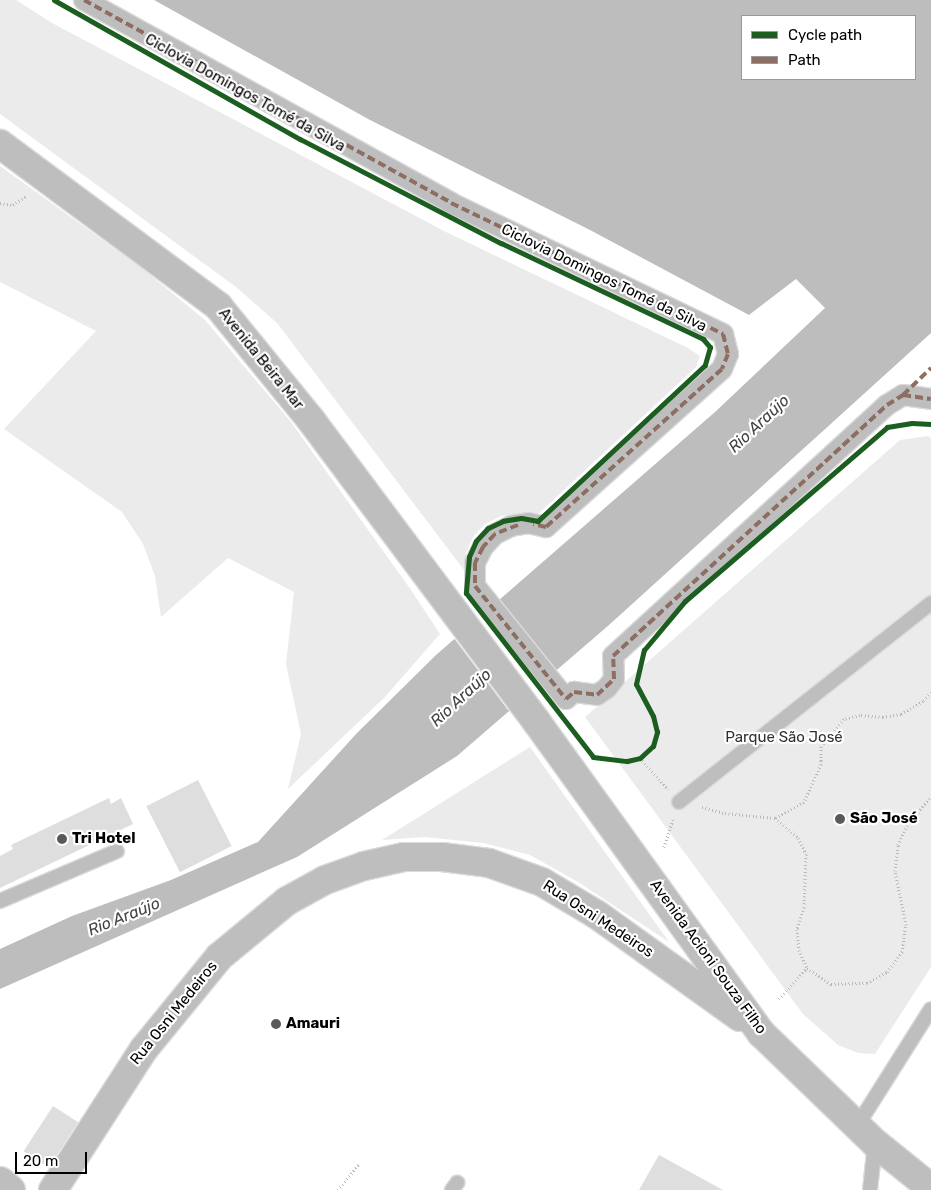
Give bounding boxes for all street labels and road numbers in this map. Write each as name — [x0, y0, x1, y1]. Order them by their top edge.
street label: Ciclovia Domingos Tomé da Silva — [141, 30, 349, 156]
street label: Ciclovia Domingos Tomé da Silva — [498, 220, 710, 336]
street label: Avenida Beira Mar — [215, 305, 307, 413]
street label: Avenida Acioni Souza Filho — [646, 876, 770, 1038]
street label: Rua Osni Medeiros — [539, 877, 657, 961]
street label: Rua Osni Medeiros — [127, 958, 221, 1068]

